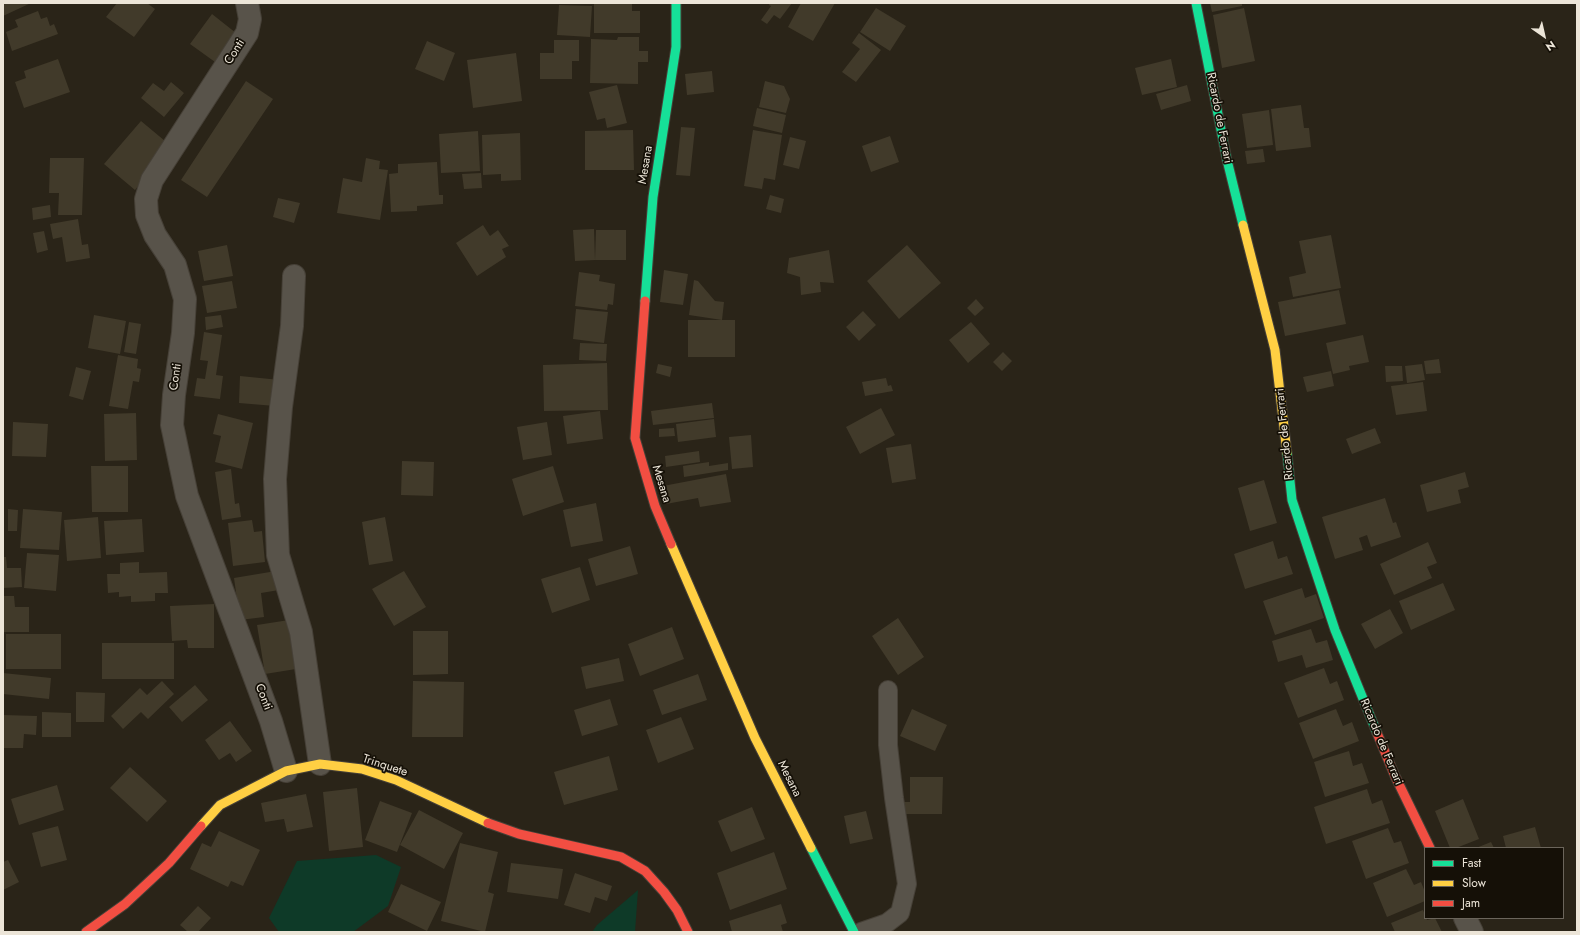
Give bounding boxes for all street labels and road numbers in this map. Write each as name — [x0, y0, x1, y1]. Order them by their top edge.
street label: Conti — [222, 37, 248, 67]
street label: Ricardo de Ferrari — [1203, 71, 1235, 165]
street label: Mesana — [636, 145, 656, 185]
street label: Conti — [167, 363, 185, 391]
street label: Ricardo de Ferrari — [1273, 387, 1297, 481]
street label: Mesana — [648, 463, 674, 505]
street label: Conti — [251, 682, 275, 712]
street label: Ricardo de Ferrari — [1356, 697, 1406, 787]
street label: Trinquete — [361, 752, 409, 780]
street label: Mesana — [774, 759, 804, 799]

